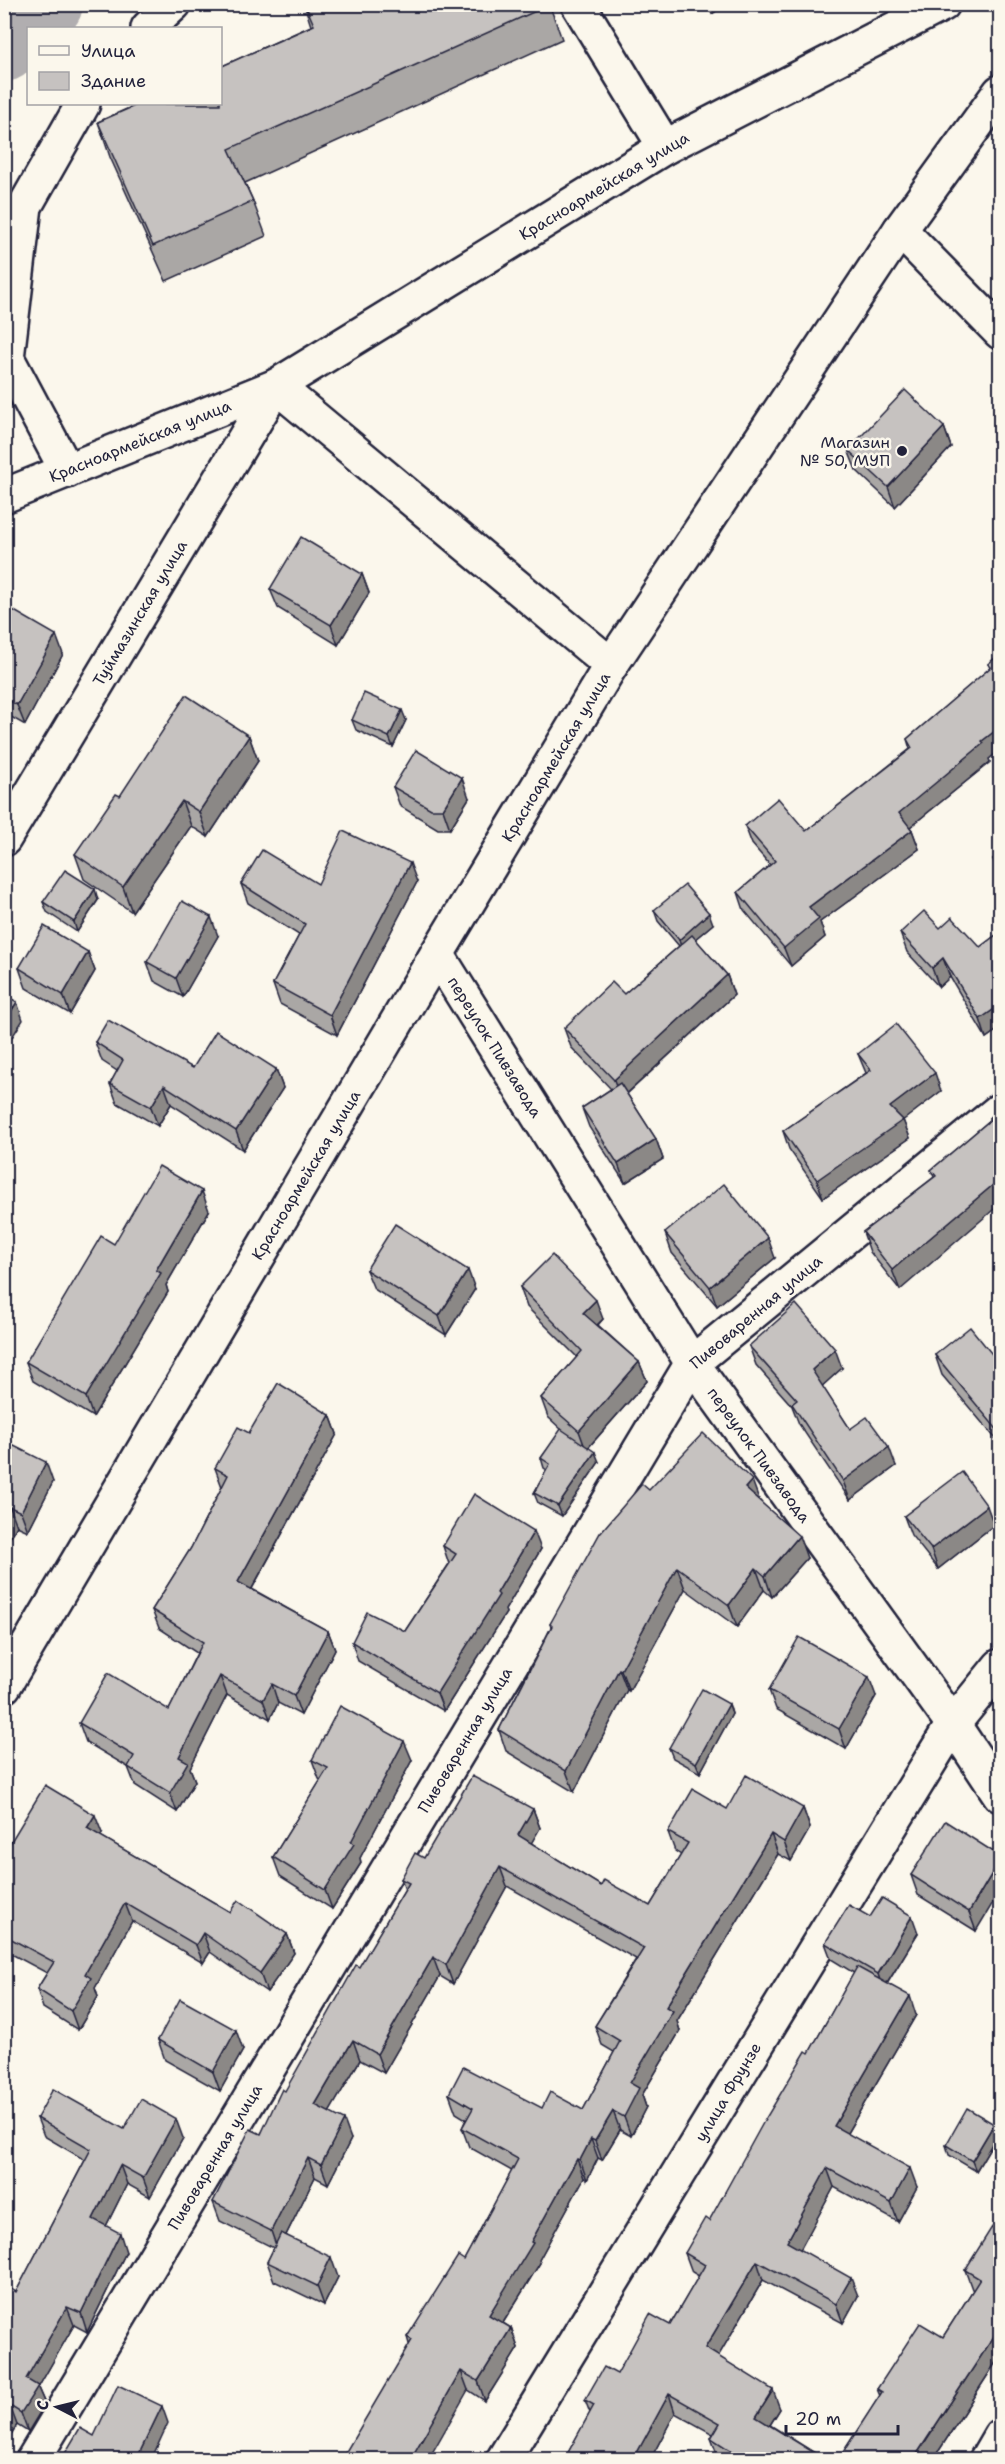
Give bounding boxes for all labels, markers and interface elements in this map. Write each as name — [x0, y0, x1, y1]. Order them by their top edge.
legend — [27, 27, 222, 105]
text: Улица — [81, 39, 135, 63]
text: Здание — [81, 69, 146, 93]
street label: Красноармейская улица — [515, 127, 693, 245]
street label: Красноармейская улица — [46, 395, 234, 487]
place label: Магазин № 50, МУП — [800, 432, 890, 471]
marker: Магазин № 50, МУП — [895, 444, 909, 458]
street label: Туймазинская улица — [88, 536, 192, 690]
street label: Красноармейская улица — [497, 668, 615, 846]
street label: переулок Пивзавода — [443, 973, 547, 1122]
street label: Красноармейская улица — [247, 1086, 365, 1264]
street label: Пивоваренная улица — [685, 1250, 827, 1374]
street label: переулок Пивзавода — [703, 1383, 815, 1527]
street label: Пивоваренная улица — [413, 1663, 517, 1817]
street label: улица Фрунзе — [690, 2038, 766, 2146]
street label: Пивоваренная улица — [163, 2080, 267, 2234]
north arrow — [27, 2377, 87, 2437]
scale bar — [786, 2398, 898, 2436]
text: С — [32, 2399, 54, 2411]
text: 20 m — [795, 2407, 841, 2431]

